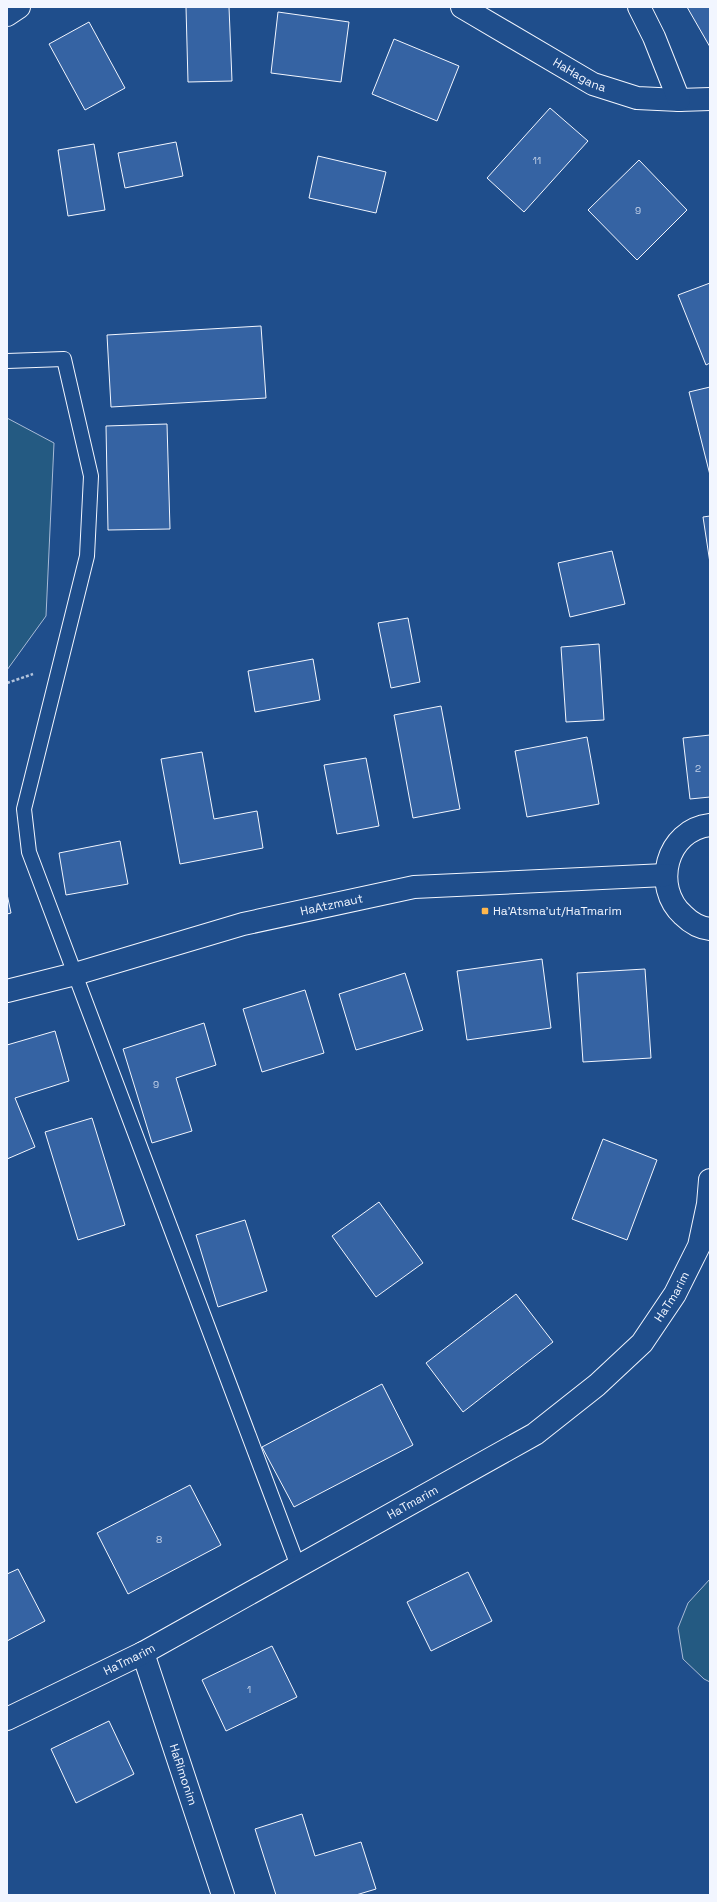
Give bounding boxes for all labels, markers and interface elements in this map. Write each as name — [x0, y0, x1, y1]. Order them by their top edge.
street label: HaHagana — [550, 54, 608, 96]
house number: 11 — [533, 154, 541, 167]
house number: 9 — [635, 204, 641, 217]
house number: 2 — [695, 762, 701, 775]
street label: HaAtzmaut — [299, 890, 364, 919]
place label: Ha'Atsma'ut/HaTmarim — [493, 903, 622, 919]
marker: Ha'Atsma'ut/HaTmarim — [480, 906, 490, 916]
house number: 9 — [153, 1078, 159, 1091]
street label: HaTmarim — [651, 1269, 693, 1325]
street label: HaTmarim — [384, 1482, 441, 1523]
house number: 8 — [156, 1533, 162, 1546]
street label: HaTmarim — [101, 1640, 158, 1679]
house number: 1 — [247, 1683, 251, 1696]
street label: HaRimonim — [166, 1742, 201, 1807]

